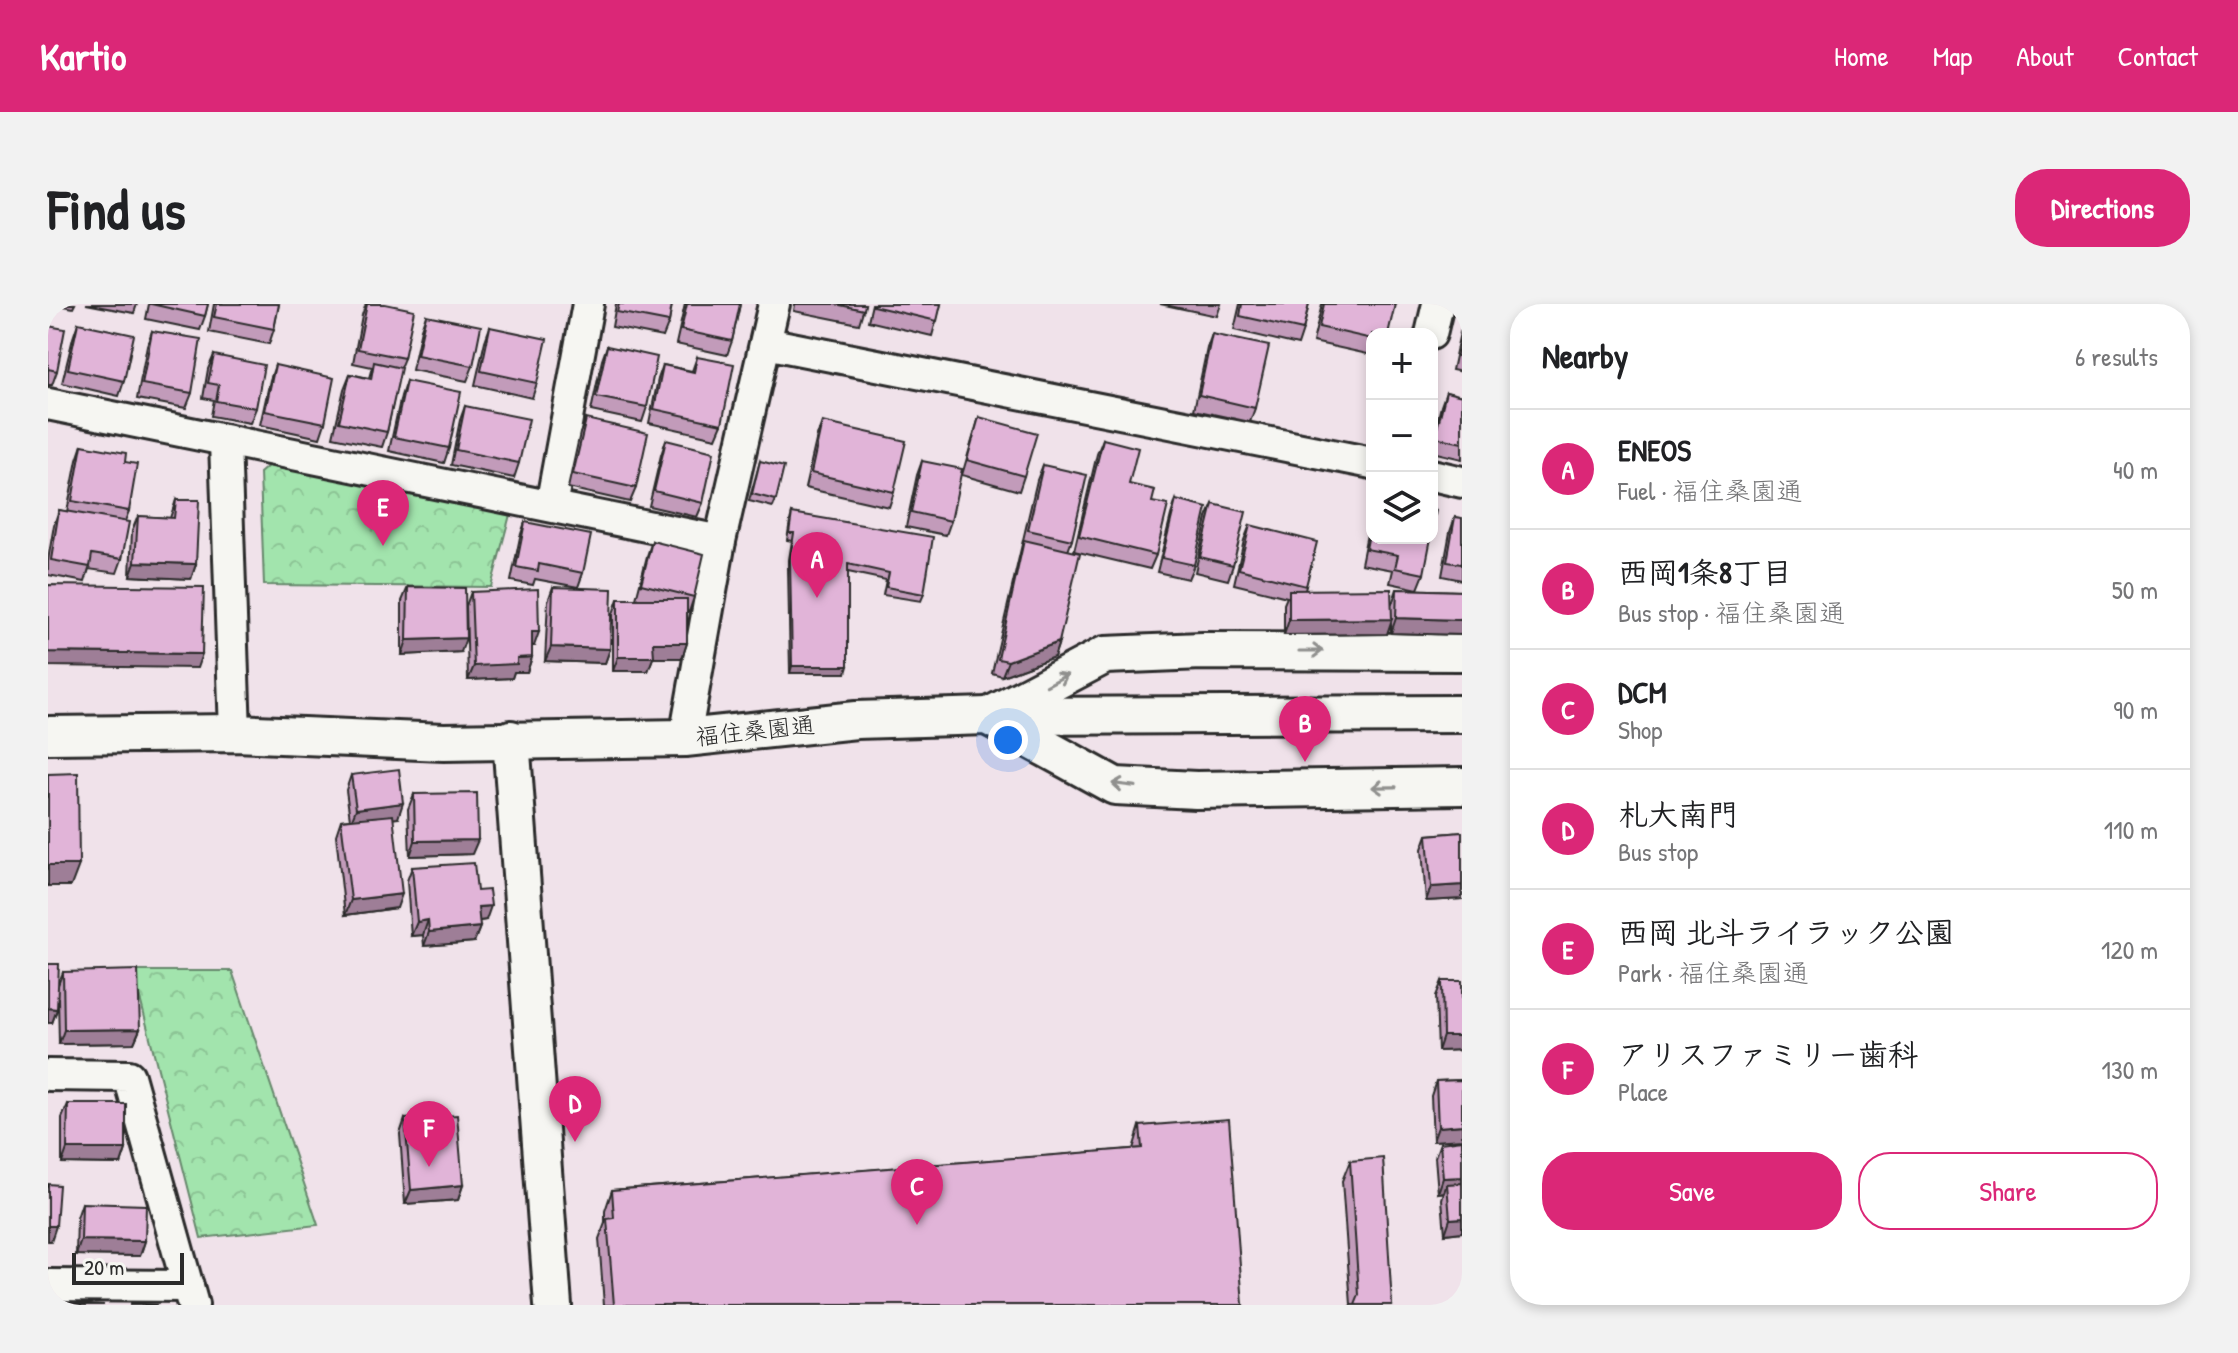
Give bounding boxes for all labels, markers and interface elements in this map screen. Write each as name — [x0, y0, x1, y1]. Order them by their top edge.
text: Kartio — [40, 30, 126, 82]
text: Home — [1834, 37, 1889, 75]
text: Map — [1933, 37, 1972, 75]
text: About — [2016, 37, 2074, 75]
text: Contact — [2118, 37, 2198, 75]
button: Directions — [2015, 169, 2190, 247]
text: Find us — [48, 171, 186, 246]
map controls — [1366, 328, 1438, 544]
button: + — [1366, 328, 1438, 400]
text: Nearby — [1542, 333, 1628, 379]
text: 6 results — [2075, 339, 2158, 374]
button: − — [1366, 400, 1438, 472]
text: ENEOS — [1618, 430, 1691, 470]
text: A — [1562, 452, 1574, 487]
text: 40 m — [2113, 452, 2158, 487]
button: layers — [1366, 472, 1438, 544]
text: Fuel · 福住桑園通 — [1618, 473, 1803, 508]
pin: E — [357, 480, 409, 546]
pin: A — [791, 532, 843, 598]
text: 西岡1条8丁目 — [1618, 552, 1792, 592]
text: B — [1561, 572, 1575, 607]
text: 50 m — [2112, 572, 2158, 607]
text: Bus stop · 福住桑園通 — [1618, 595, 1845, 630]
one-way arrow — [1297, 643, 1324, 659]
one-way arrow — [1045, 672, 1069, 688]
text: DCM — [1618, 672, 1667, 712]
text: C — [1561, 692, 1575, 727]
text: 90 m — [2113, 692, 2158, 727]
pin: B — [1279, 696, 1331, 762]
street label: 福住桑園通 — [694, 708, 816, 752]
text: Shop — [1618, 712, 1662, 747]
your location — [988, 720, 1028, 760]
one-way arrow — [1112, 778, 1138, 793]
one-way arrow — [1371, 779, 1398, 795]
text: 札大南門 — [1618, 794, 1738, 834]
text: D — [1562, 812, 1574, 847]
text: 110 m — [2104, 812, 2158, 847]
text: Bus stop — [1618, 834, 1698, 869]
text: 西岡 北斗ライラック公園 — [1618, 912, 1954, 952]
text: E — [1562, 932, 1574, 967]
text: 120 m — [2101, 932, 2158, 967]
text: Park · 福住桑園通 — [1618, 955, 1809, 990]
text: アリスファミリー歯科 — [1618, 1034, 1918, 1074]
text: F — [1563, 1052, 1573, 1087]
text: 130 m — [2102, 1052, 2158, 1087]
text: Place — [1618, 1074, 1668, 1109]
pin: D — [549, 1076, 601, 1142]
pin: F — [403, 1101, 455, 1167]
button: Save — [1542, 1152, 1842, 1230]
button: Share — [1858, 1152, 2158, 1230]
pin: C — [891, 1159, 943, 1225]
scale bar — [72, 1249, 184, 1285]
text: 20 m — [84, 1252, 124, 1282]

